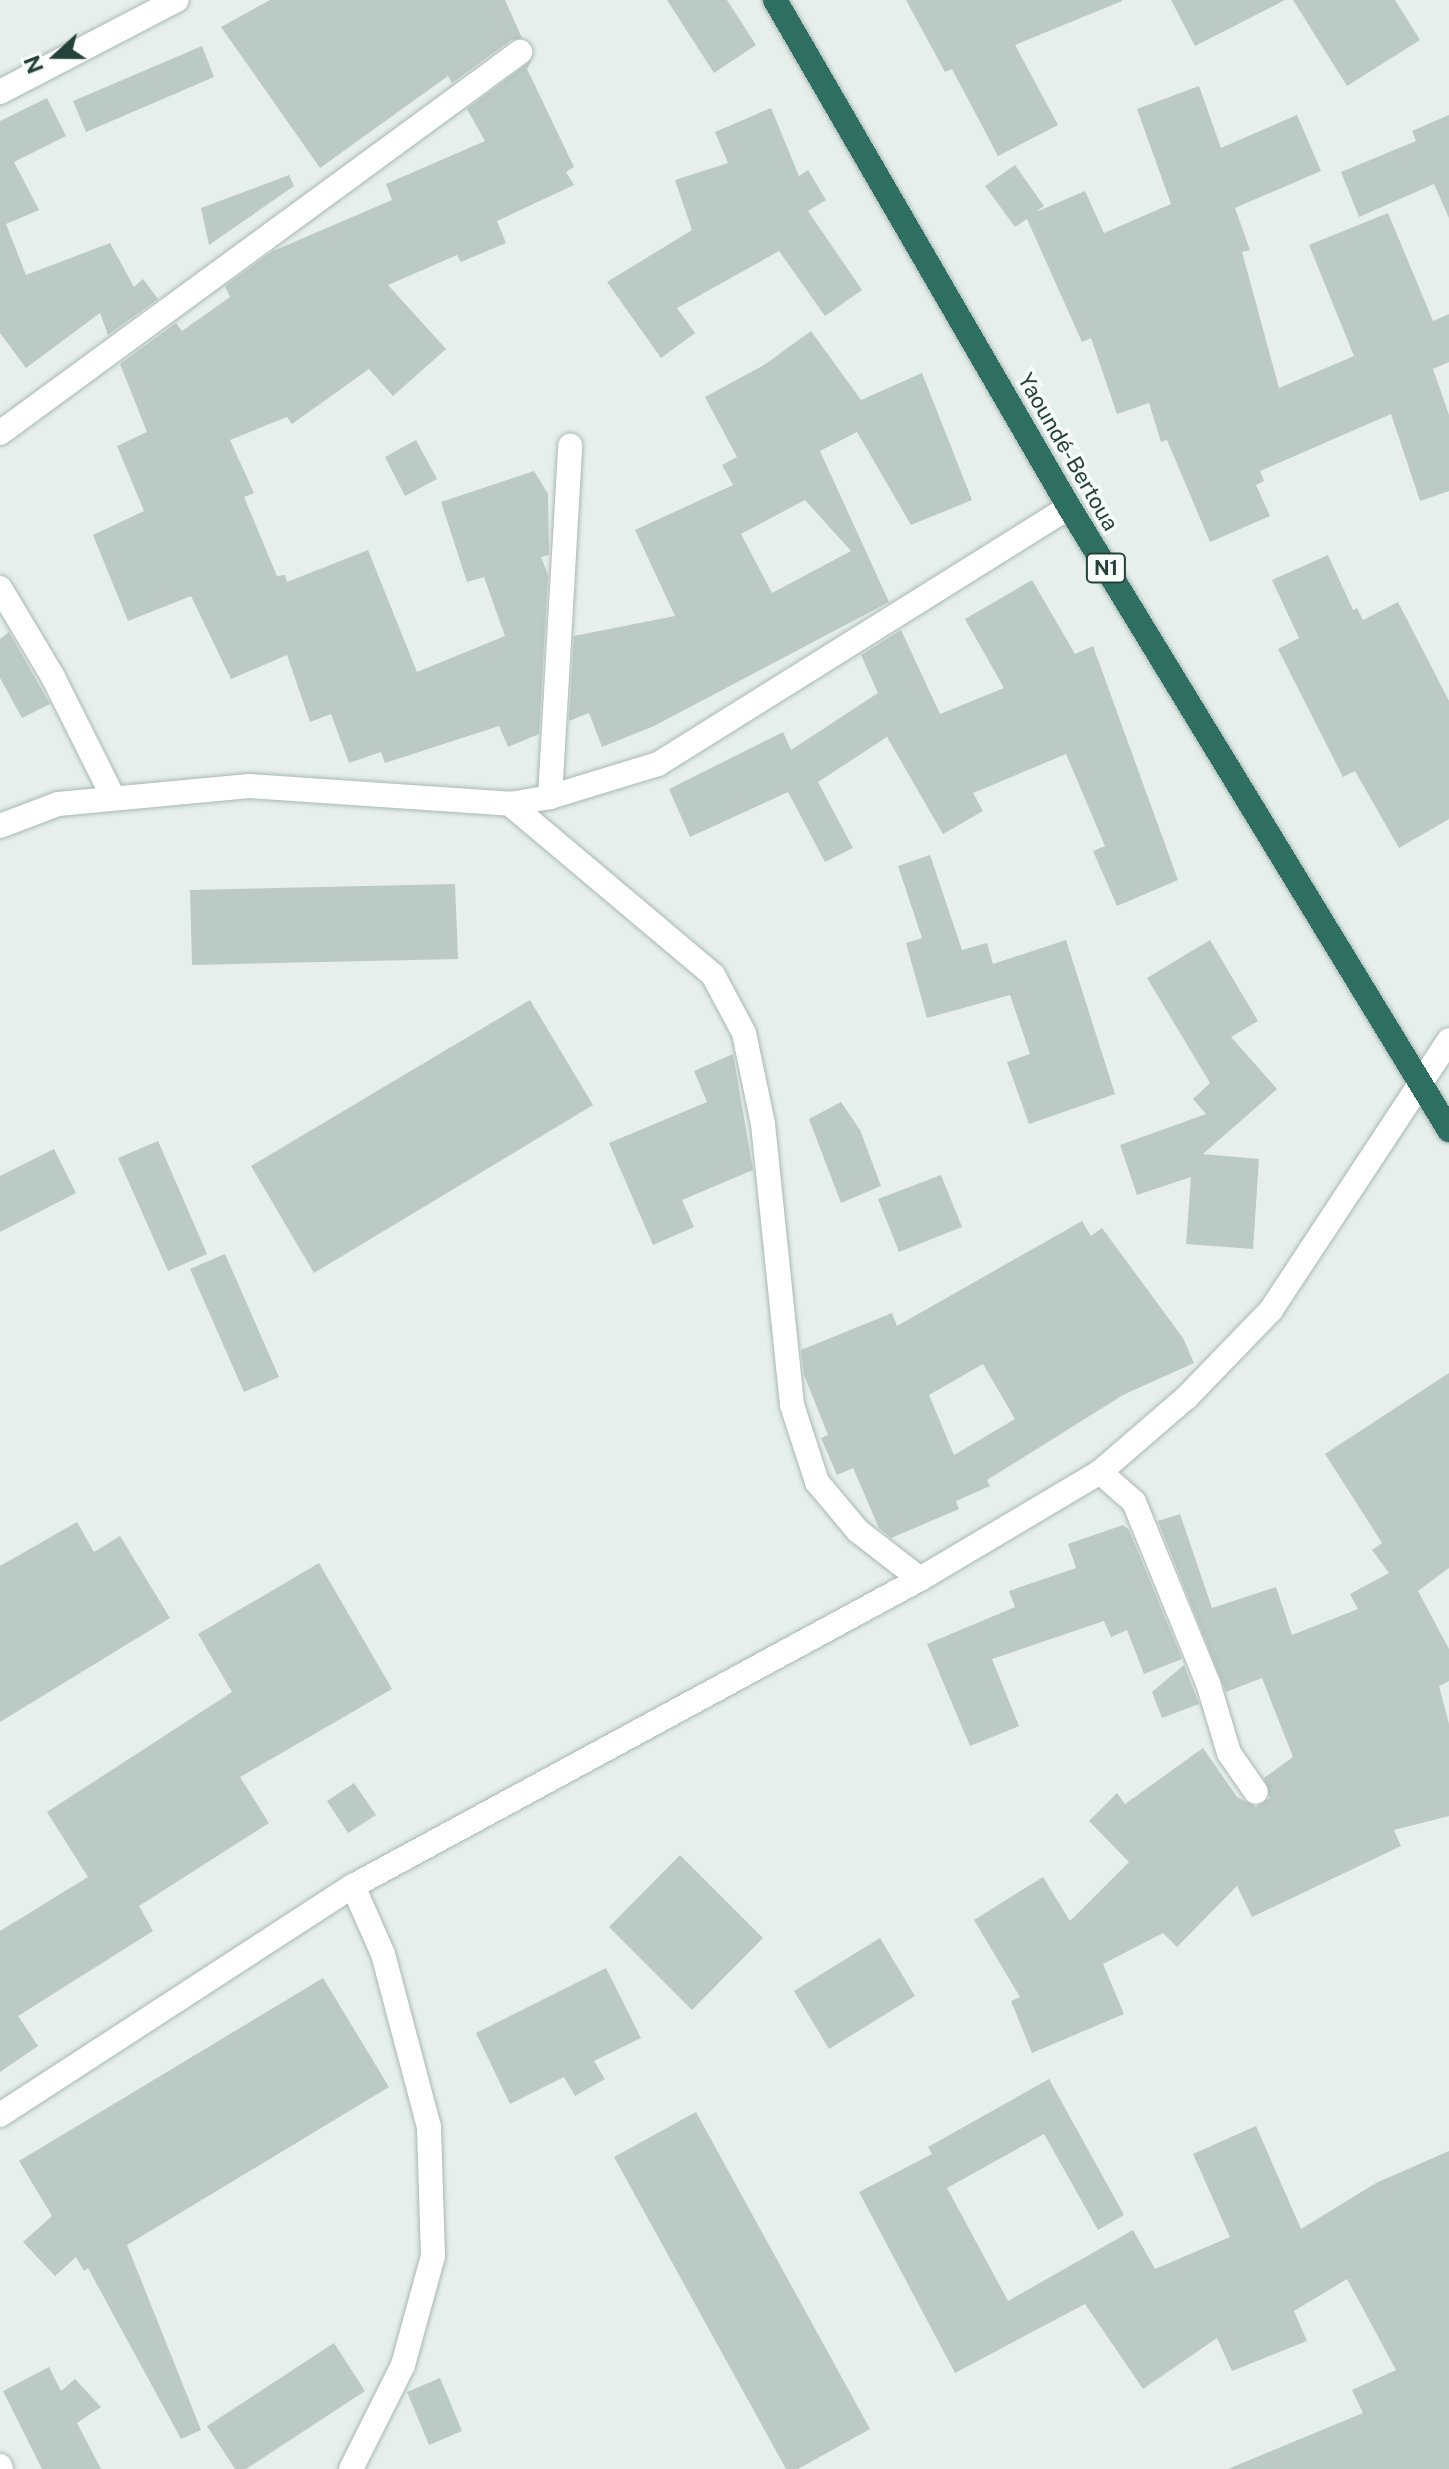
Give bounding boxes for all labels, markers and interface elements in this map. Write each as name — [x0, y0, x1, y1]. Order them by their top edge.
north arrow — [16, 16, 96, 96]
text: N — [18, 52, 49, 77]
street label: Yaoundé-Bertoua — [1012, 369, 1124, 535]
road number: N1 — [1084, 552, 1128, 584]

